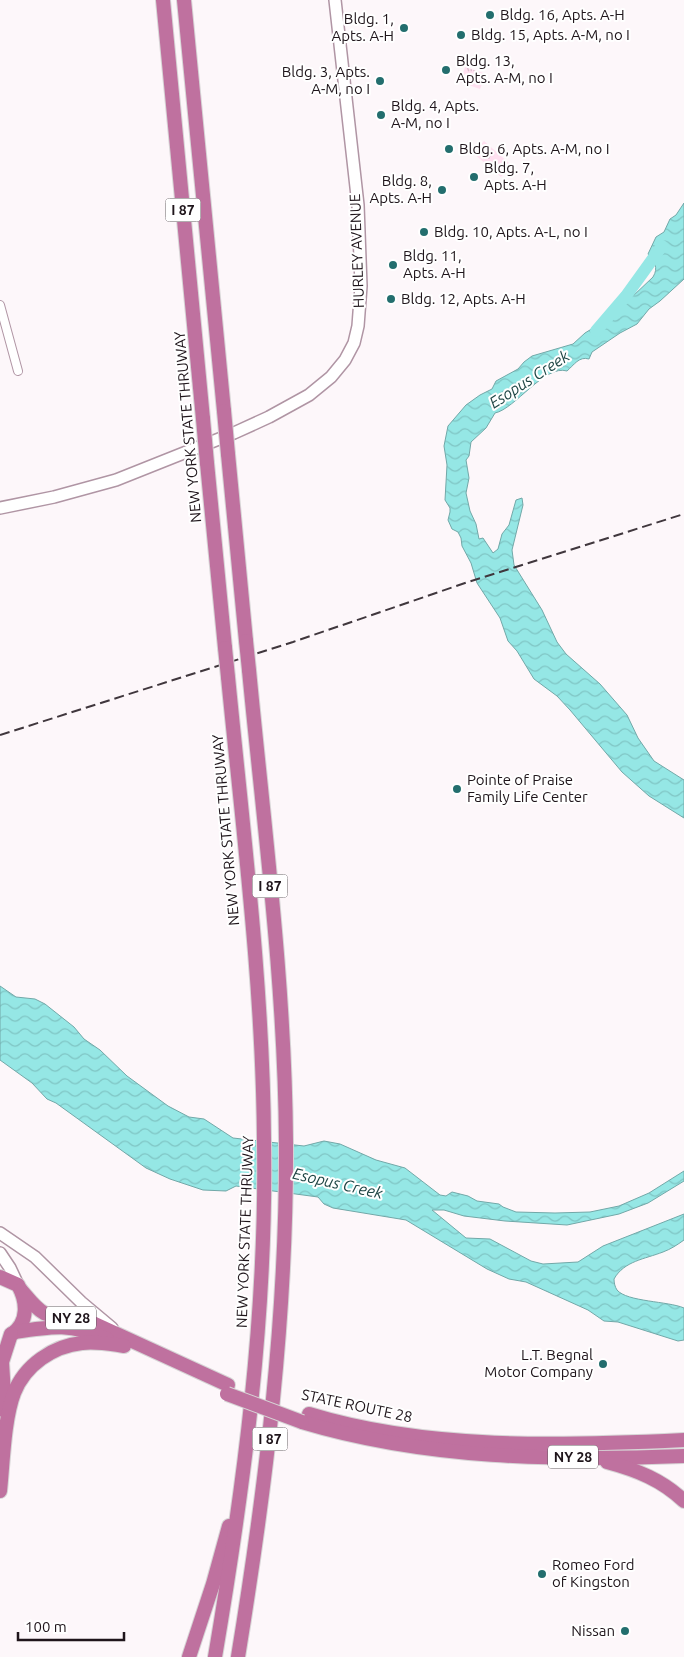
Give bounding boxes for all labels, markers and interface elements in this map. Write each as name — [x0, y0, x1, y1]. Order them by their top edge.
place label: Bldg. 16, Apts. A-H — [500, 6, 625, 23]
marker: Bldg. 16, Apts. A-H — [484, 9, 496, 21]
place label: Bldg. 1, Apts. A-H — [331, 10, 394, 44]
marker: Bldg. 1, Apts. A-H — [398, 22, 410, 34]
place label: Bldg. 15, Apts. A-M, no I — [471, 26, 630, 43]
marker: Bldg. 15, Apts. A-M, no I — [455, 29, 467, 41]
place label: Bldg. 13, Apts. A-M, no I — [456, 52, 553, 86]
place label: Bldg. 3, Apts. A-M, no I — [282, 63, 370, 97]
marker: Bldg. 13, Apts. A-M, no I — [440, 64, 452, 76]
marker: Bldg. 3, Apts. A-M, no I — [374, 75, 386, 87]
place label: Bldg. 4, Apts. A-M, no I — [391, 97, 479, 131]
marker: Bldg. 4, Apts. A-M, no I — [375, 109, 387, 121]
place label: Bldg. 6, Apts. A-M, no I — [459, 140, 609, 157]
marker: Bldg. 6, Apts. A-M, no I — [443, 143, 455, 155]
place label: Bldg. 7, Apts. A-H — [484, 159, 547, 193]
marker: Bldg. 7, Apts. A-H — [468, 171, 480, 183]
place label: Bldg. 8, Apts. A-H — [369, 172, 432, 206]
marker: Bldg. 8, Apts. A-H — [436, 184, 448, 196]
street label: HURLEY AVENUE — [346, 193, 367, 309]
road number: I 87 — [166, 198, 200, 222]
place label: Bldg. 10, Apts. A-L, no I — [434, 223, 588, 240]
marker: Bldg. 10, Apts. A-L, no I — [418, 226, 430, 238]
place label: Bldg. 11, Apts. A-H — [403, 247, 466, 281]
marker: Bldg. 11, Apts. A-H — [387, 259, 399, 271]
place label: Bldg. 12, Apts. A-H — [401, 290, 526, 307]
marker: Bldg. 12, Apts. A-H — [385, 293, 397, 305]
street label: NEW YORK STATE THRUWAY — [171, 330, 204, 523]
water label: Esopus Creek — [485, 346, 573, 412]
street label: NEW YORK STATE THRUWAY — [209, 733, 242, 926]
place label: Pointe of Praise Family Life Center — [467, 771, 588, 805]
marker: Pointe of Praise Family Life Center — [451, 783, 463, 795]
road number: I 87 — [252, 874, 288, 898]
street label: NEW YORK STATE THRUWAY — [233, 1135, 256, 1328]
water label: Esopus Creek — [291, 1164, 386, 1202]
road number: NY 28 — [46, 1306, 96, 1330]
place label: L.T. Begnal Motor Company — [484, 1346, 593, 1380]
marker: L.T. Begnal Motor Company — [597, 1358, 609, 1370]
street label: STATE ROUTE 28 — [300, 1385, 414, 1426]
road number: I 87 — [252, 1428, 288, 1450]
road number: NY 28 — [548, 1445, 598, 1468]
place label: Romeo Ford of Kingston — [552, 1556, 635, 1590]
marker: Romeo Ford of Kingston — [536, 1568, 548, 1580]
scale bar — [18, 1610, 124, 1642]
text: 100 m — [25, 1618, 67, 1635]
place label: Nissan — [571, 1622, 615, 1639]
marker: Nissan — [619, 1625, 631, 1637]

